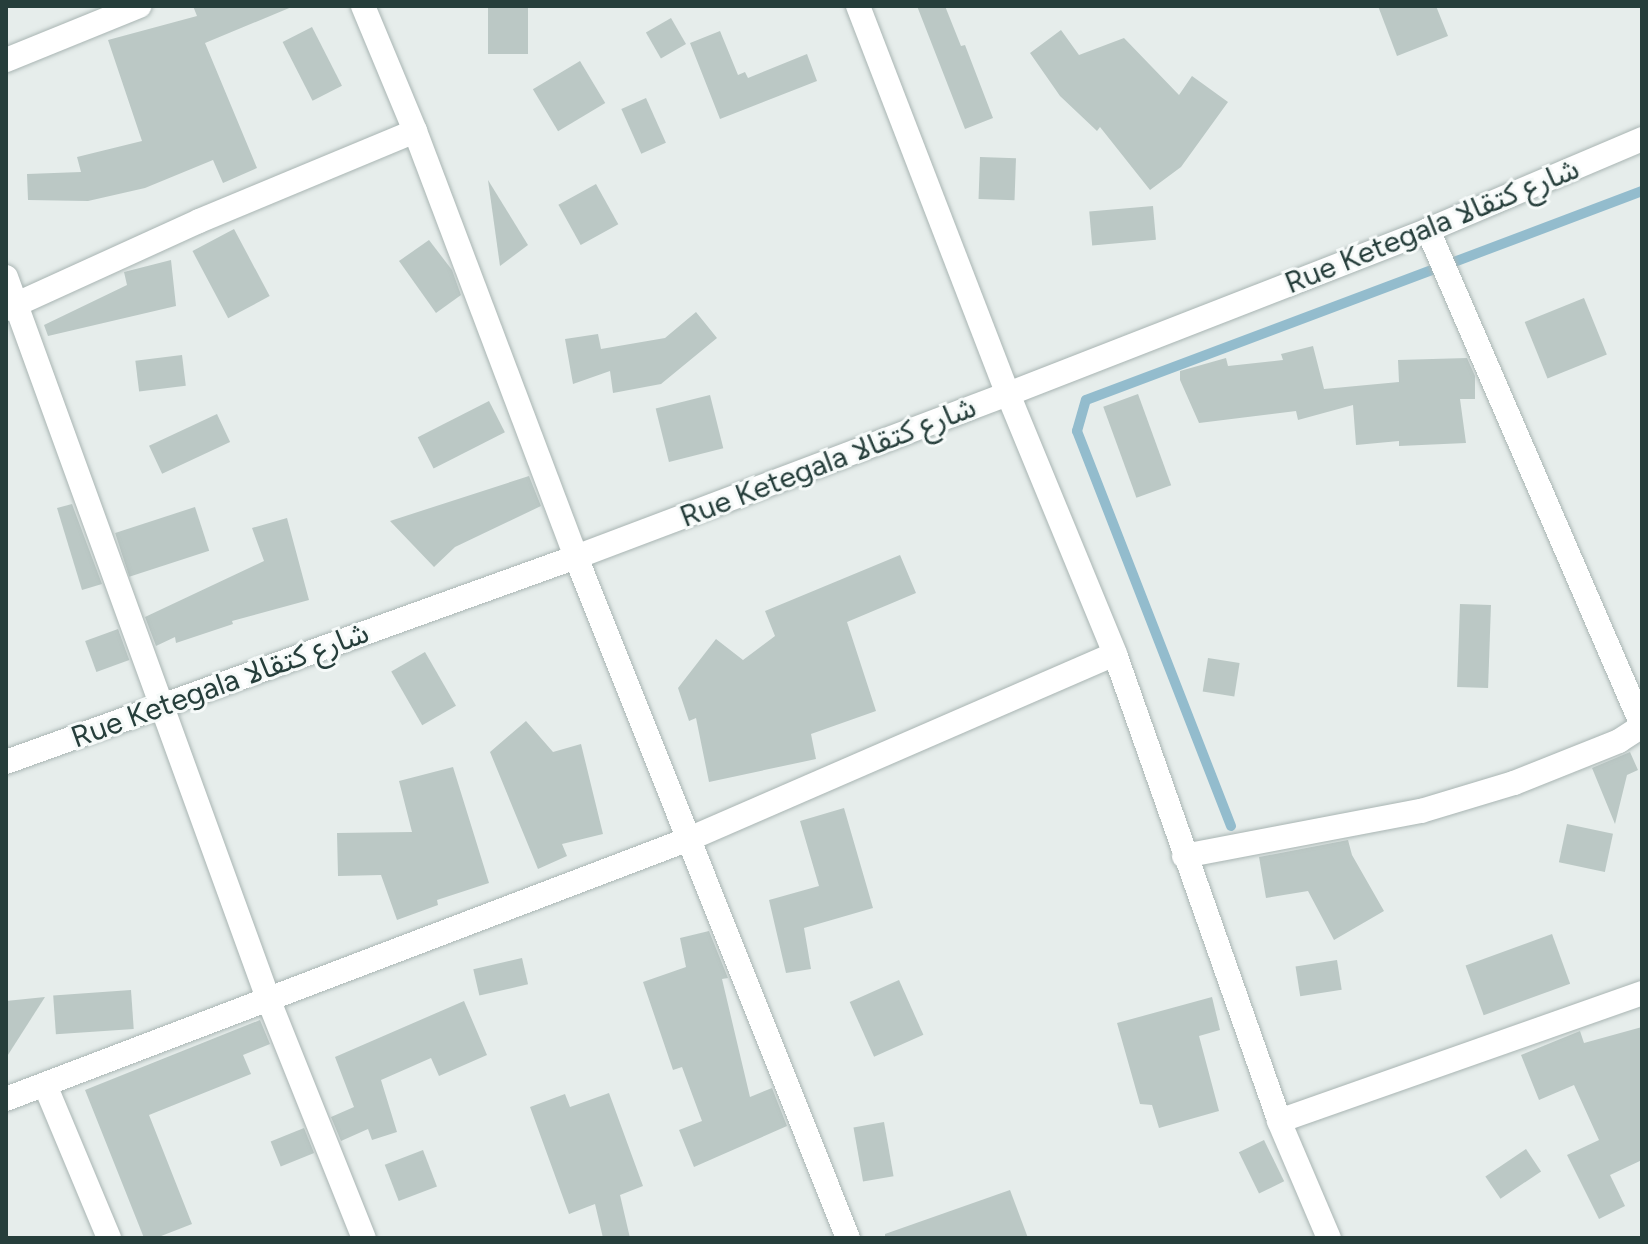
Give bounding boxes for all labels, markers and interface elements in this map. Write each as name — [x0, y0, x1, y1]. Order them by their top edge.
street label: Rue Ketegala شارع كتقالا — [1280, 150, 1584, 302]
street label: Rue Ketegala شارع كتقالا — [675, 389, 981, 535]
street label: Rue Ketegala شارع كتقالا — [66, 614, 374, 756]

